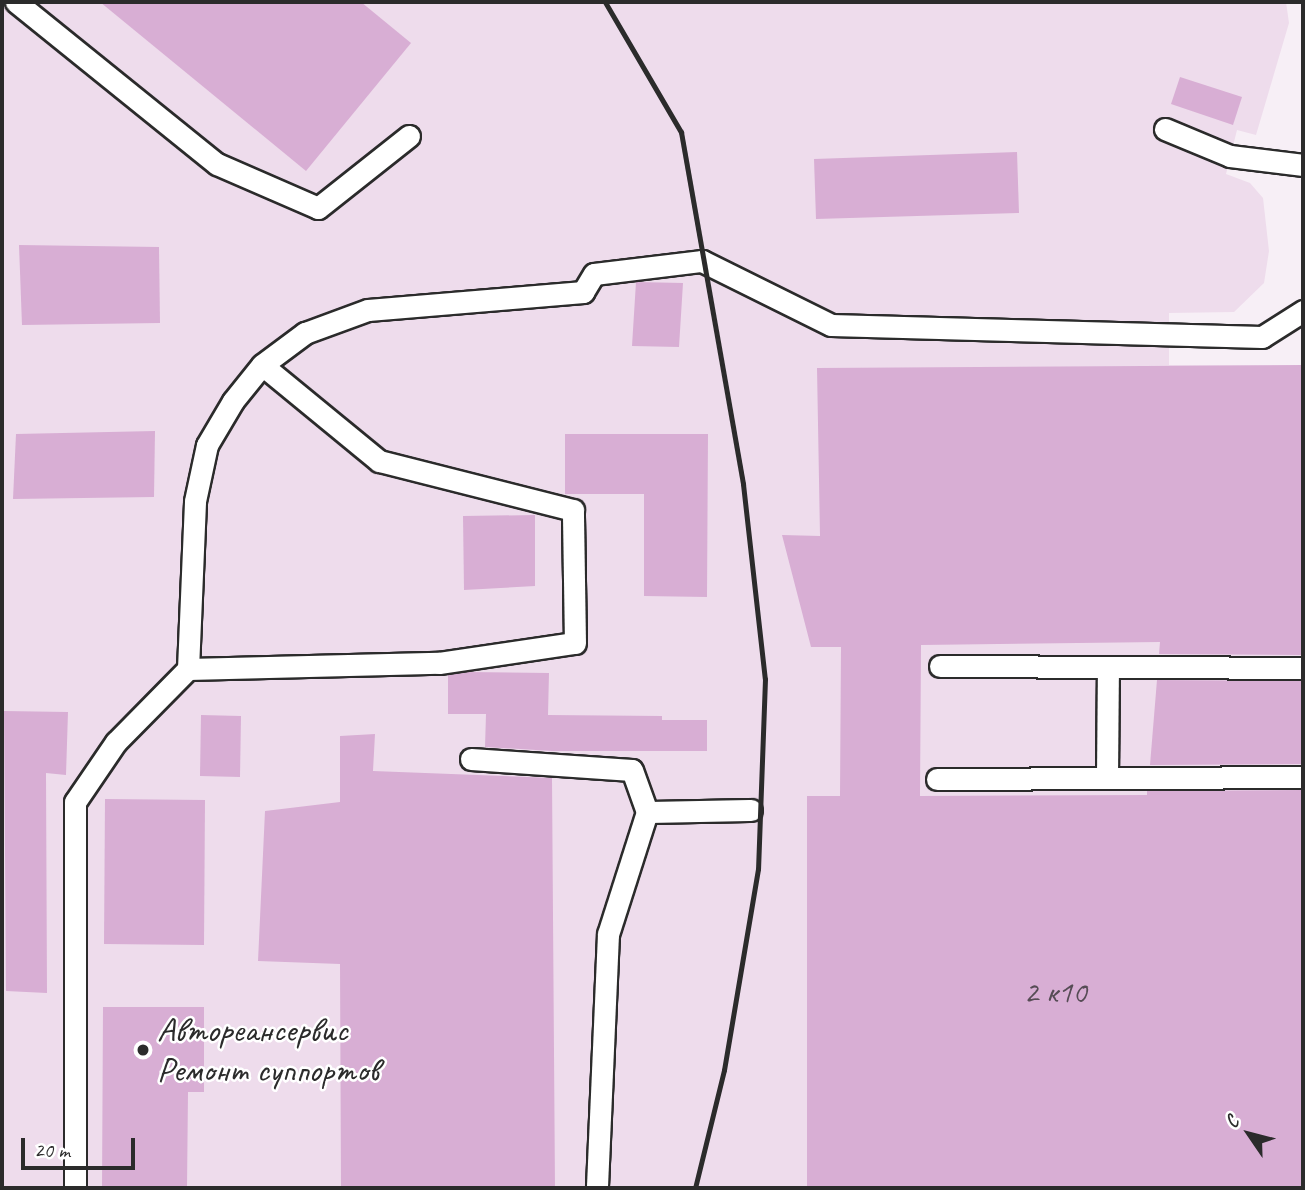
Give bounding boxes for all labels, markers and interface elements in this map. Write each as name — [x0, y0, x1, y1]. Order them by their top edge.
house number: 2 к10 — [1024, 973, 1086, 1011]
place label: Автореансервис Ремонт суппортов — [157, 1009, 378, 1091]
marker: Автореансервис Ремонт суппортов — [135, 1042, 151, 1058]
north arrow — [1214, 1099, 1284, 1169]
text: С — [1219, 1111, 1244, 1133]
scale bar — [24, 1124, 138, 1168]
text: 20 m — [34, 1137, 70, 1163]

